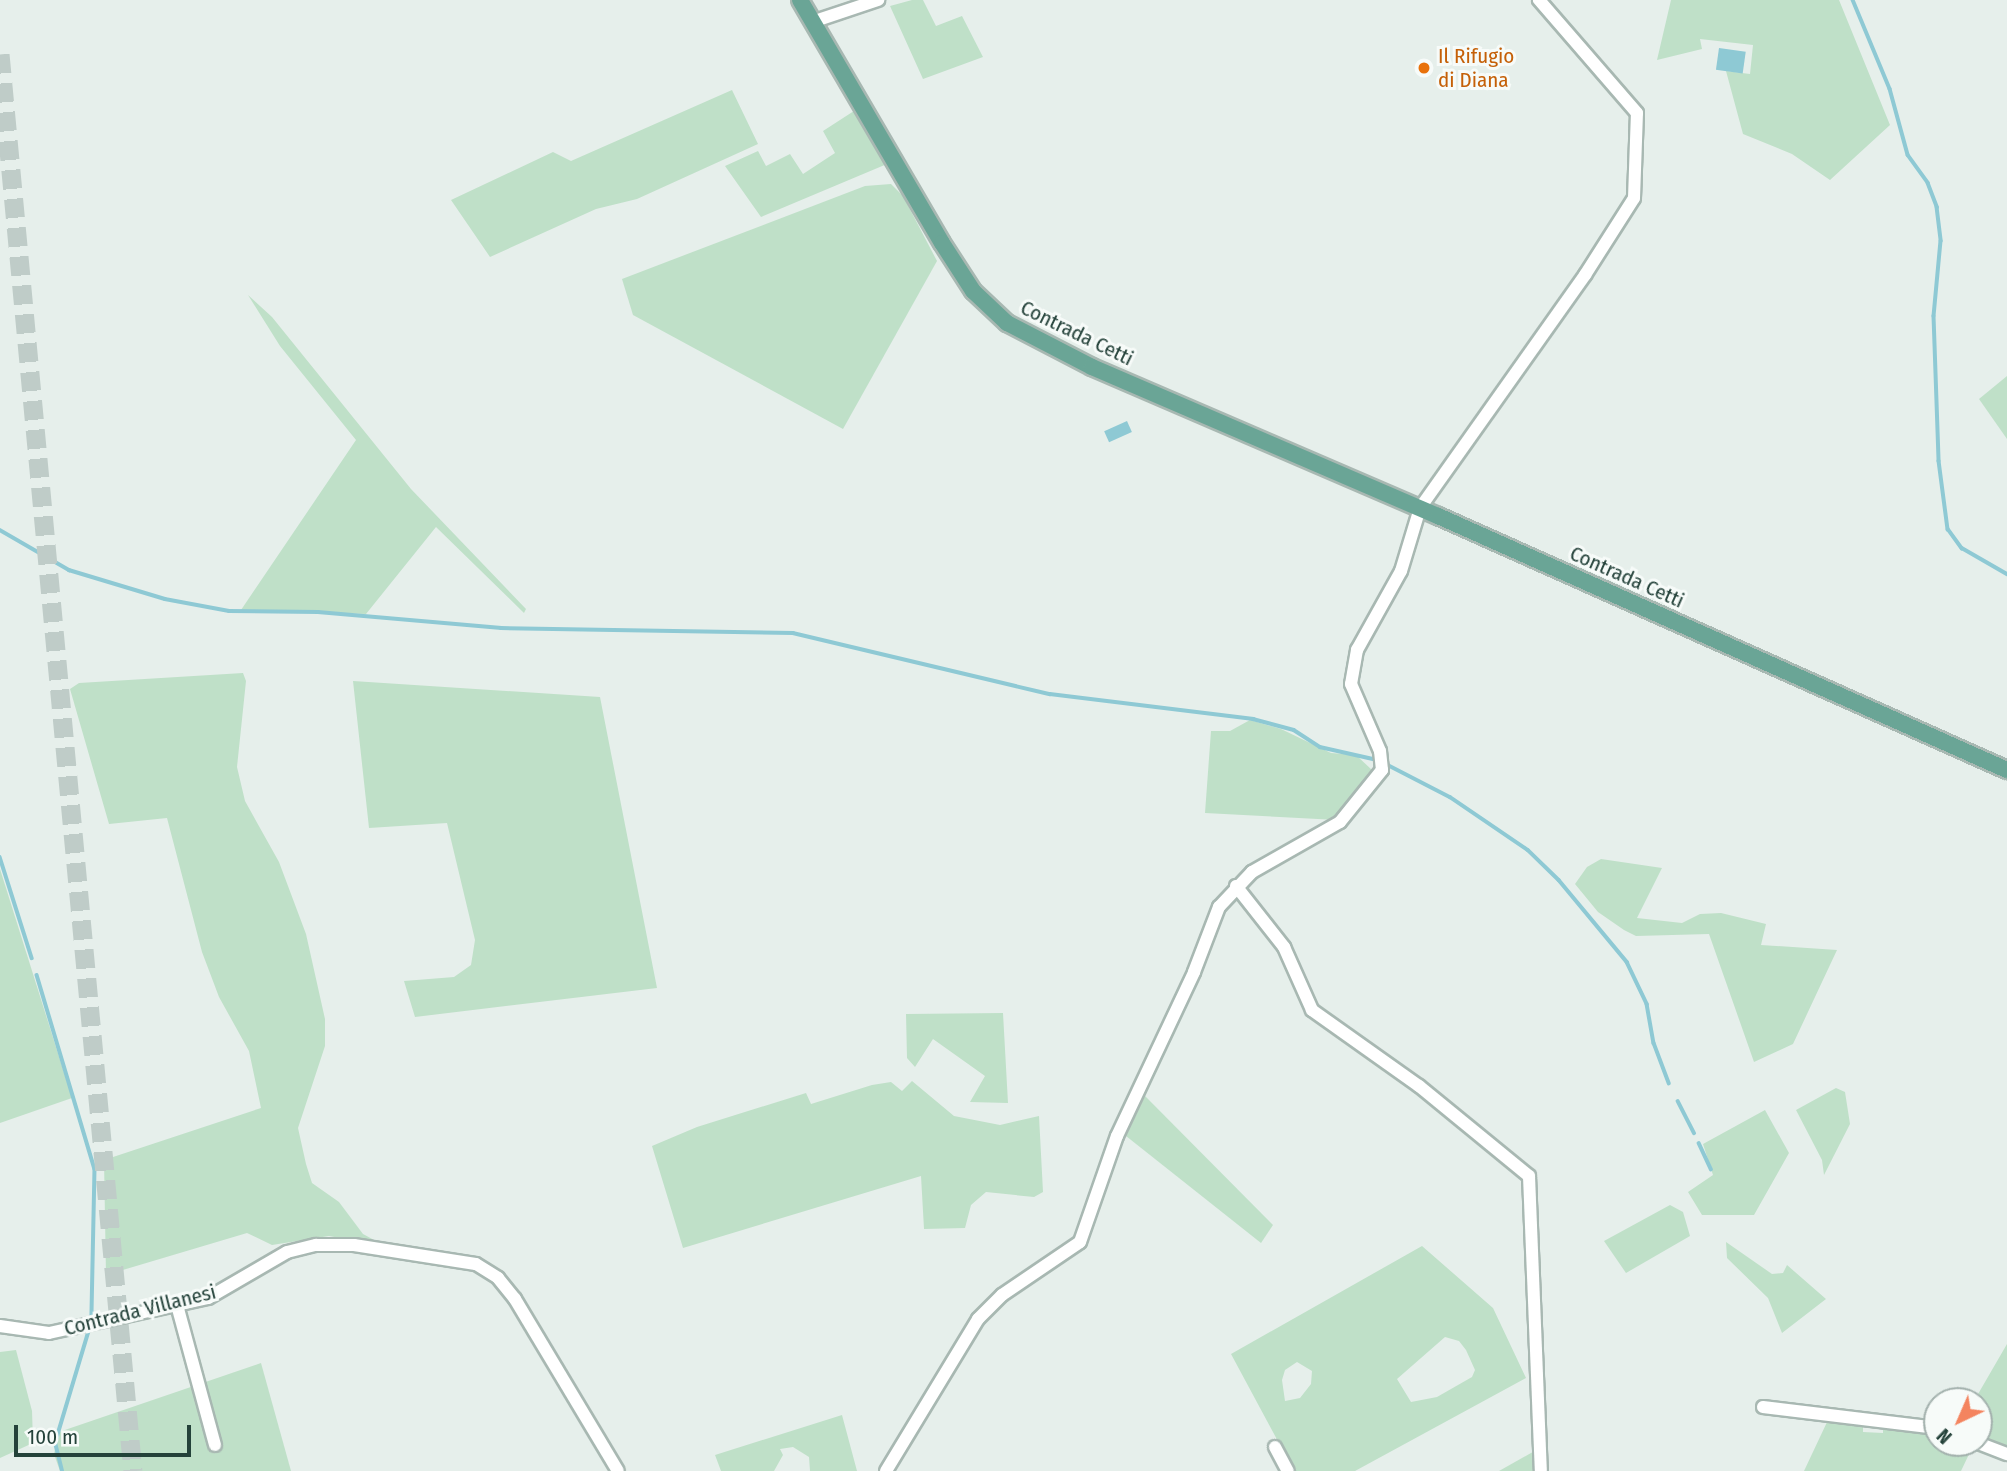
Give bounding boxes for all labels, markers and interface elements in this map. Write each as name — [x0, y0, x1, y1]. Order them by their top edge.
place label: Il Rifugio di Diana — [1438, 43, 1514, 93]
marker: Il Rifugio di Diana — [1416, 60, 1432, 76]
street label: Contrada Cetti — [1017, 295, 1137, 371]
street label: Contrada Cetti — [1566, 541, 1688, 613]
street label: Contrada Villanesi — [61, 1279, 219, 1341]
north arrow — [1923, 1387, 1993, 1457]
scale bar — [18, 1412, 194, 1456]
text: 100 m — [27, 1424, 78, 1450]
text: N — [1932, 1424, 1957, 1448]

